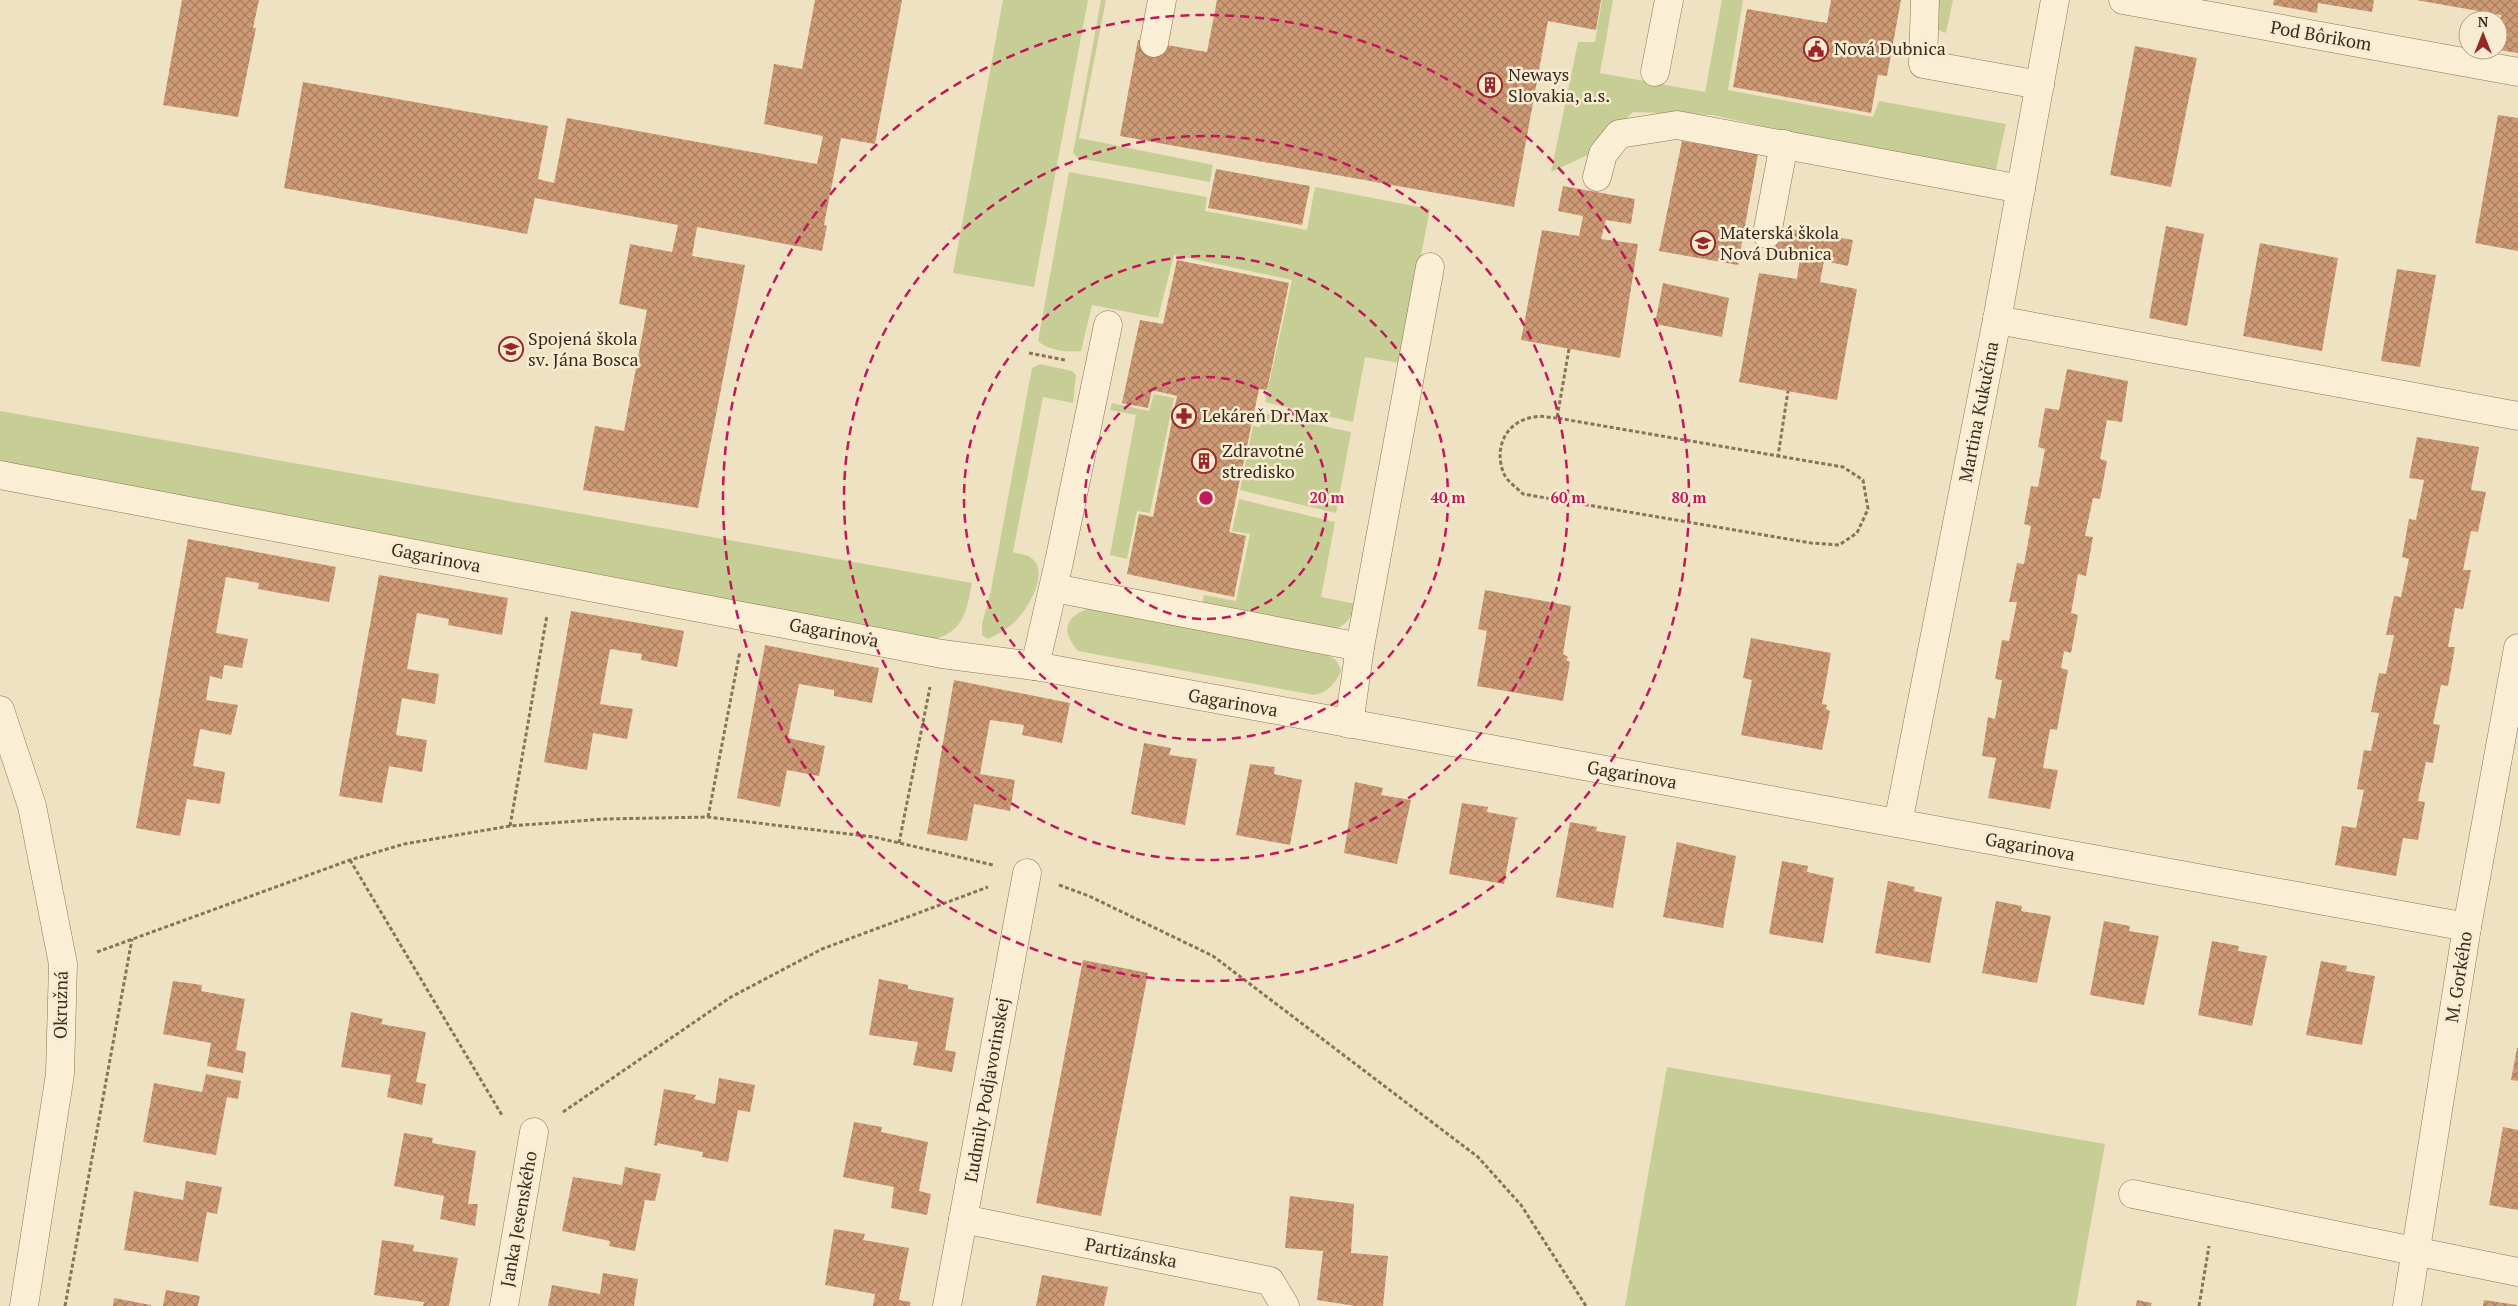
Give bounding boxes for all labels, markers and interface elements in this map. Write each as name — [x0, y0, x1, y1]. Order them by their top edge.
north arrow — [2458, 10, 2508, 60]
text: N — [2478, 12, 2489, 31]
street label: Pod Bôrikom — [2269, 14, 2374, 56]
public building icon: Nová Dubnica — [1803, 36, 1829, 62]
place label: Nová Dubnica — [1834, 36, 1946, 60]
place label: Neways Slovakia, a.s. — [1508, 62, 1610, 107]
building icon: Neways Slovakia, a.s. — [1477, 72, 1503, 98]
place label: Materská škola Nová Dubnica — [1720, 220, 1839, 265]
school or university icon: Materská škola Nová Dubnica — [1690, 230, 1716, 256]
place label: Spojená škola sv. Jána Bosca — [528, 326, 639, 371]
school or university icon: Spojená škola sv. Jána Bosca — [498, 336, 524, 362]
street label: Martina Kukučína — [1953, 339, 2003, 484]
pharmacy icon: Lekáreň Dr.Max — [1171, 403, 1197, 429]
place label: Lekáreň Dr.Max — [1202, 403, 1329, 427]
place label: Zdravotné stredisko — [1222, 438, 1304, 483]
building icon: Zdravotné stredisko — [1191, 448, 1217, 474]
text: 20 m — [1310, 487, 1345, 507]
text: 40 m — [1431, 487, 1466, 507]
text: 60 m — [1551, 487, 1586, 507]
text: 80 m — [1672, 487, 1707, 507]
centre of rings — [1197, 489, 1215, 507]
street label: Gagarinova — [389, 537, 483, 577]
street label: Gagarinova — [787, 612, 881, 652]
street label: Gagarinova — [1186, 682, 1280, 722]
street label: Gagarinova — [1585, 754, 1679, 794]
street label: Gagarinova — [1983, 826, 2077, 866]
street label: M. Gorkého — [2439, 929, 2477, 1024]
street label: Okružná — [47, 971, 73, 1039]
street label: Ľudmily Podjavorinskej — [958, 996, 1014, 1184]
street label: Janka Jesenského — [494, 1149, 542, 1289]
street label: Partizánska — [1083, 1231, 1179, 1273]

